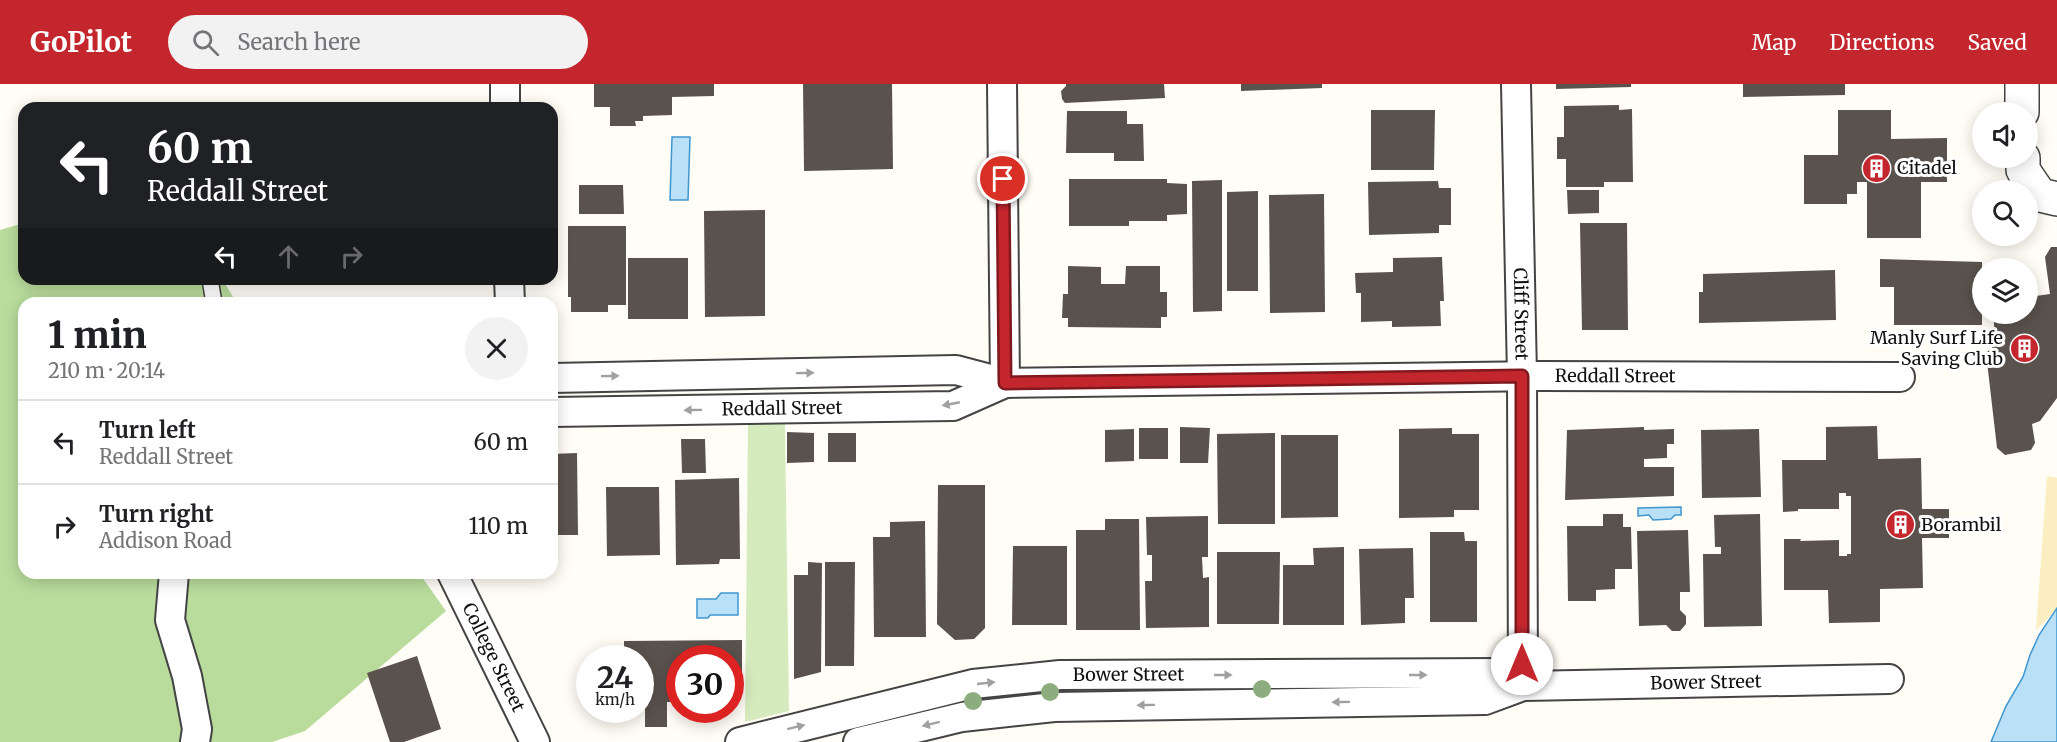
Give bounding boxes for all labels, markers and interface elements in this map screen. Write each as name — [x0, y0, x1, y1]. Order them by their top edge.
search box — [168, 15, 588, 69]
text: GoPilot — [30, 24, 132, 60]
icon: search — [189, 26, 222, 59]
text: Search here — [237, 28, 361, 56]
text: Map — [1752, 29, 1796, 56]
text: Directions — [1829, 29, 1934, 56]
text: Saved — [1967, 29, 2027, 56]
map controls — [1972, 102, 2038, 324]
button: sound — [1972, 102, 2038, 168]
text: 60 m — [147, 122, 253, 174]
icon: left — [48, 126, 126, 204]
building icon: Citadel — [1860, 152, 1892, 184]
pin — [977, 153, 1028, 204]
place label: Citadel — [1897, 156, 1957, 179]
icon: arrive — [986, 162, 1019, 195]
text: Reddall Street — [147, 174, 328, 208]
button: search — [1972, 180, 2038, 246]
icon: left — [209, 240, 242, 273]
icon: ahead — [272, 240, 305, 273]
icon: right — [335, 240, 368, 273]
button: layers — [1972, 258, 2038, 324]
street label: Cliff Street — [1509, 267, 1534, 361]
text: 1 min — [48, 313, 147, 358]
button: close — [465, 317, 528, 380]
place label: Manly Surf Life Saving Club — [1870, 326, 2003, 370]
building icon: Manly Surf Life Saving Club — [2008, 332, 2040, 364]
text: 210 m · 20:14 — [48, 358, 165, 383]
street label: Reddall Street — [1555, 364, 1676, 387]
one-way arrow — [796, 368, 815, 378]
one-way arrow — [601, 372, 620, 381]
street label: Reddall Street — [721, 396, 843, 420]
one-way arrow — [941, 400, 960, 409]
one-way arrow — [684, 405, 703, 414]
text: Turn left — [99, 416, 196, 444]
icon: left — [48, 426, 81, 459]
text: 60 m — [474, 428, 528, 456]
text: Reddall Street — [99, 444, 233, 469]
text: Turn right — [99, 500, 213, 528]
building icon: Borambil — [1884, 509, 1916, 541]
icon: right — [48, 510, 81, 543]
text: 110 m — [469, 512, 528, 540]
place label: Borambil — [1921, 513, 2002, 536]
text: Addison Road — [99, 528, 232, 553]
street label: College Street — [457, 599, 530, 715]
position arrow — [1490, 632, 1554, 696]
speed limit sign: 30 — [666, 645, 744, 723]
text: 24 — [597, 658, 633, 696]
street label: Bower Street — [1073, 662, 1184, 686]
street label: Bower Street — [1650, 669, 1762, 695]
one-way arrow — [1213, 670, 1232, 680]
one-way arrow — [1408, 670, 1427, 680]
one-way arrow — [977, 678, 996, 688]
text: km/h — [595, 690, 635, 709]
one-way arrow — [1331, 698, 1350, 707]
one-way arrow — [1136, 701, 1155, 710]
one-way arrow — [922, 720, 941, 730]
one-way arrow — [787, 722, 806, 732]

